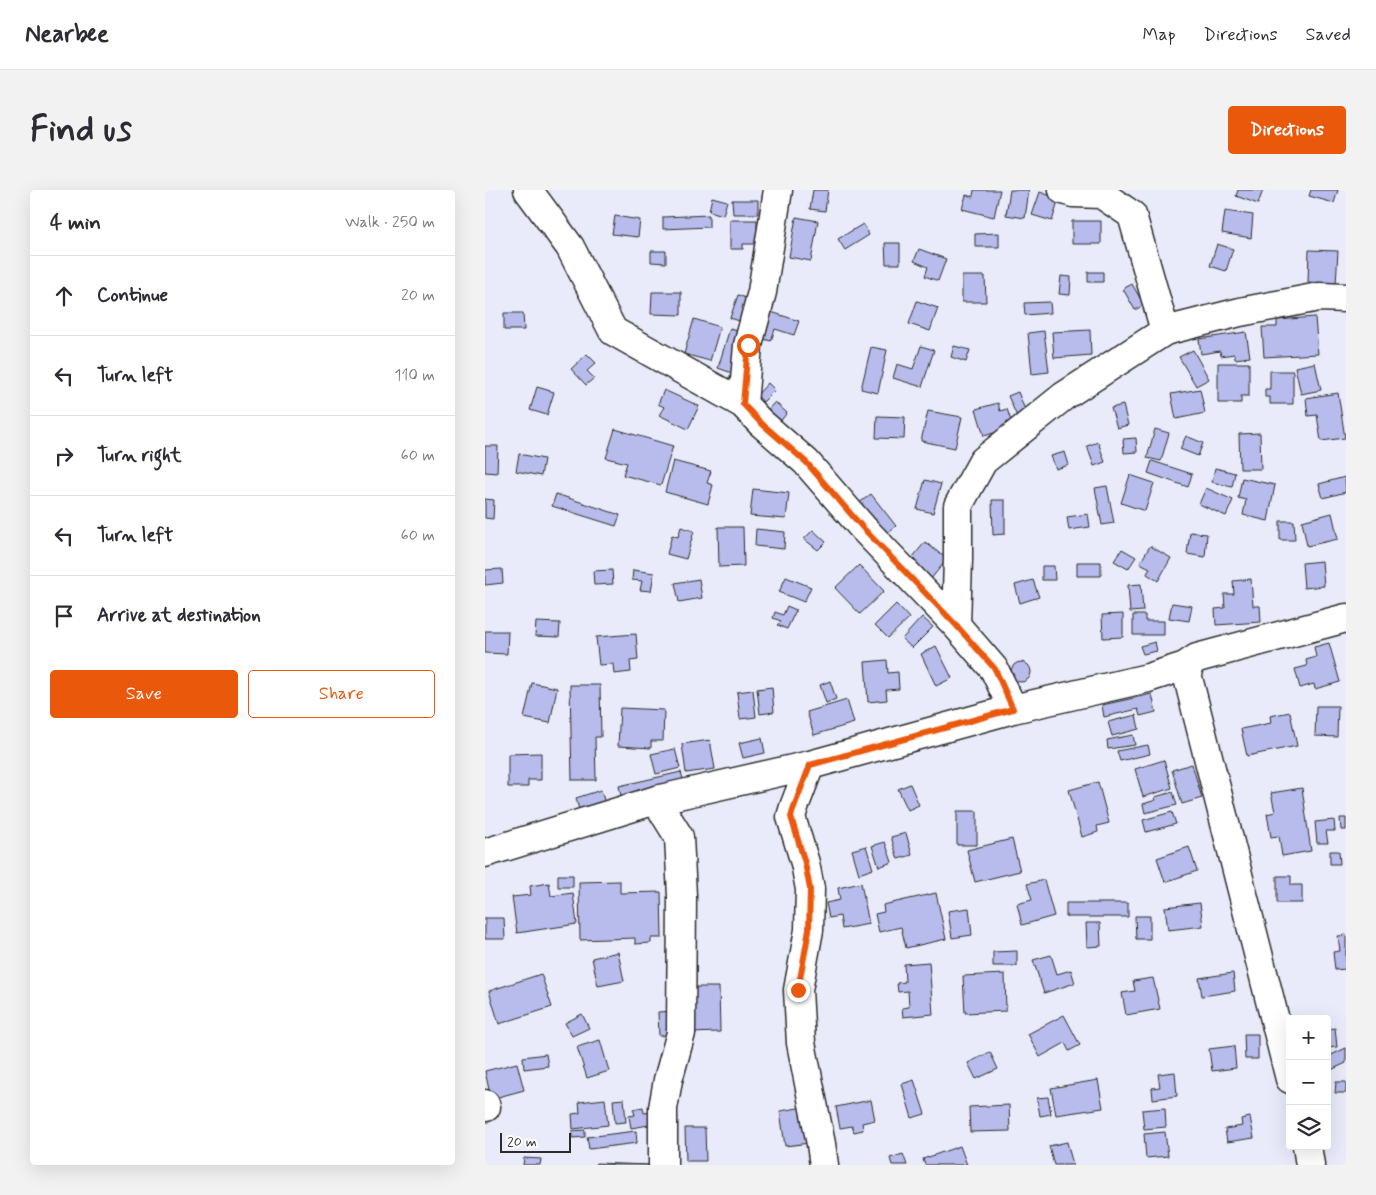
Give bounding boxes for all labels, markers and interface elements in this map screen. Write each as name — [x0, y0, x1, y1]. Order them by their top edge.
text: Nearbee — [25, 19, 109, 50]
text: Map — [1143, 23, 1176, 47]
text: Directions — [1204, 23, 1278, 47]
text: Saved — [1306, 23, 1351, 47]
button: Directions — [1228, 106, 1346, 154]
text: Find us — [30, 107, 132, 153]
text: 4 min — [50, 209, 101, 237]
text: Walk · 250 m — [345, 212, 435, 233]
icon: ahead — [50, 282, 78, 310]
text: Continue — [97, 283, 168, 308]
text: 20 m — [401, 285, 435, 306]
route start — [737, 334, 760, 357]
icon: left — [50, 362, 78, 390]
text: Turn left — [97, 363, 173, 388]
text: 110 m — [394, 365, 435, 386]
icon: right — [50, 442, 78, 470]
text: Turn right — [97, 443, 181, 468]
text: 60 m — [401, 445, 435, 466]
icon: left — [50, 522, 78, 550]
text: Turn left — [97, 523, 173, 548]
text: 60 m — [401, 525, 435, 546]
icon: arrive — [50, 602, 78, 630]
text: Arrive at destination — [97, 603, 261, 628]
button: Save — [50, 670, 238, 718]
button: Share — [248, 670, 435, 718]
route end — [787, 979, 810, 1002]
map controls — [1286, 1015, 1331, 1150]
button: + — [1286, 1015, 1331, 1060]
button: − — [1286, 1060, 1331, 1105]
button: layers — [1286, 1105, 1331, 1150]
scale bar — [500, 1130, 571, 1153]
text: 20 m — [507, 1133, 537, 1151]

